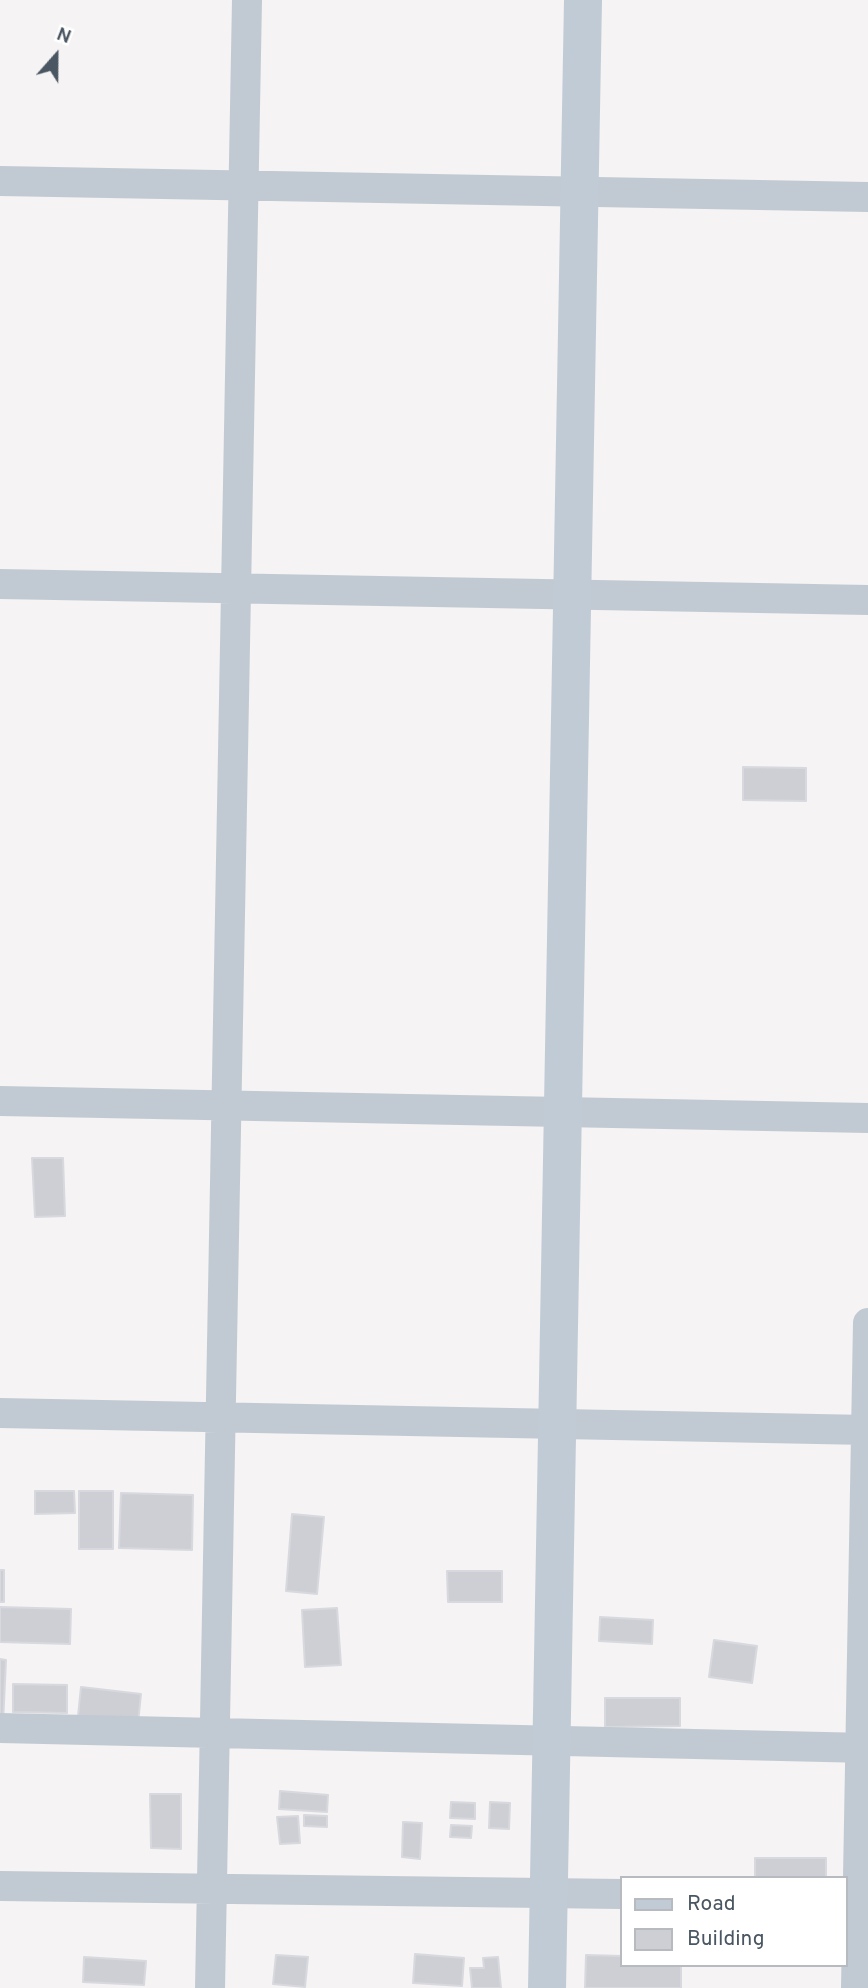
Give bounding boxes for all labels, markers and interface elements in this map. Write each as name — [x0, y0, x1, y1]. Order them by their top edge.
north arrow — [21, 21, 91, 91]
text: N — [53, 23, 74, 50]
legend — [620, 1876, 847, 1967]
text: Road — [687, 1891, 736, 1918]
text: Building — [687, 1926, 765, 1953]

